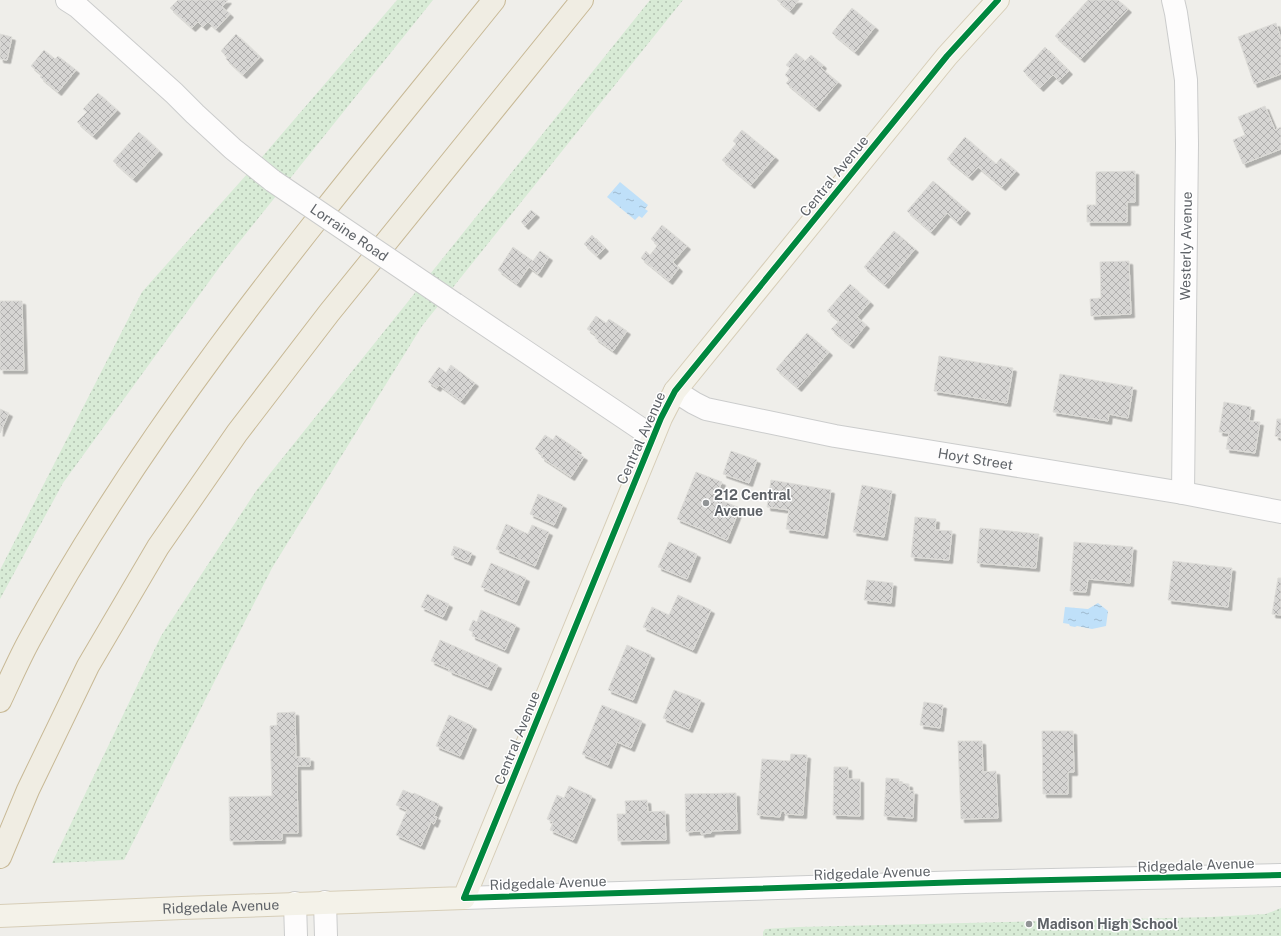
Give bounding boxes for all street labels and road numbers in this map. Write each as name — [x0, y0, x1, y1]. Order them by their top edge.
street label: Central Avenue — [796, 132, 872, 220]
street label: Westerly Avenue — [1177, 191, 1195, 301]
street label: Lorraine Road — [307, 201, 391, 264]
street label: Central Avenue — [613, 389, 669, 487]
street label: Hoyt Street — [937, 445, 1014, 473]
street label: Central Avenue — [491, 689, 543, 787]
street label: Ridgedale Avenue — [1137, 855, 1255, 875]
street label: Ridgedale Avenue — [813, 863, 931, 883]
street label: Ridgedale Avenue — [489, 873, 607, 893]
street label: Ridgedale Avenue — [162, 897, 280, 917]

